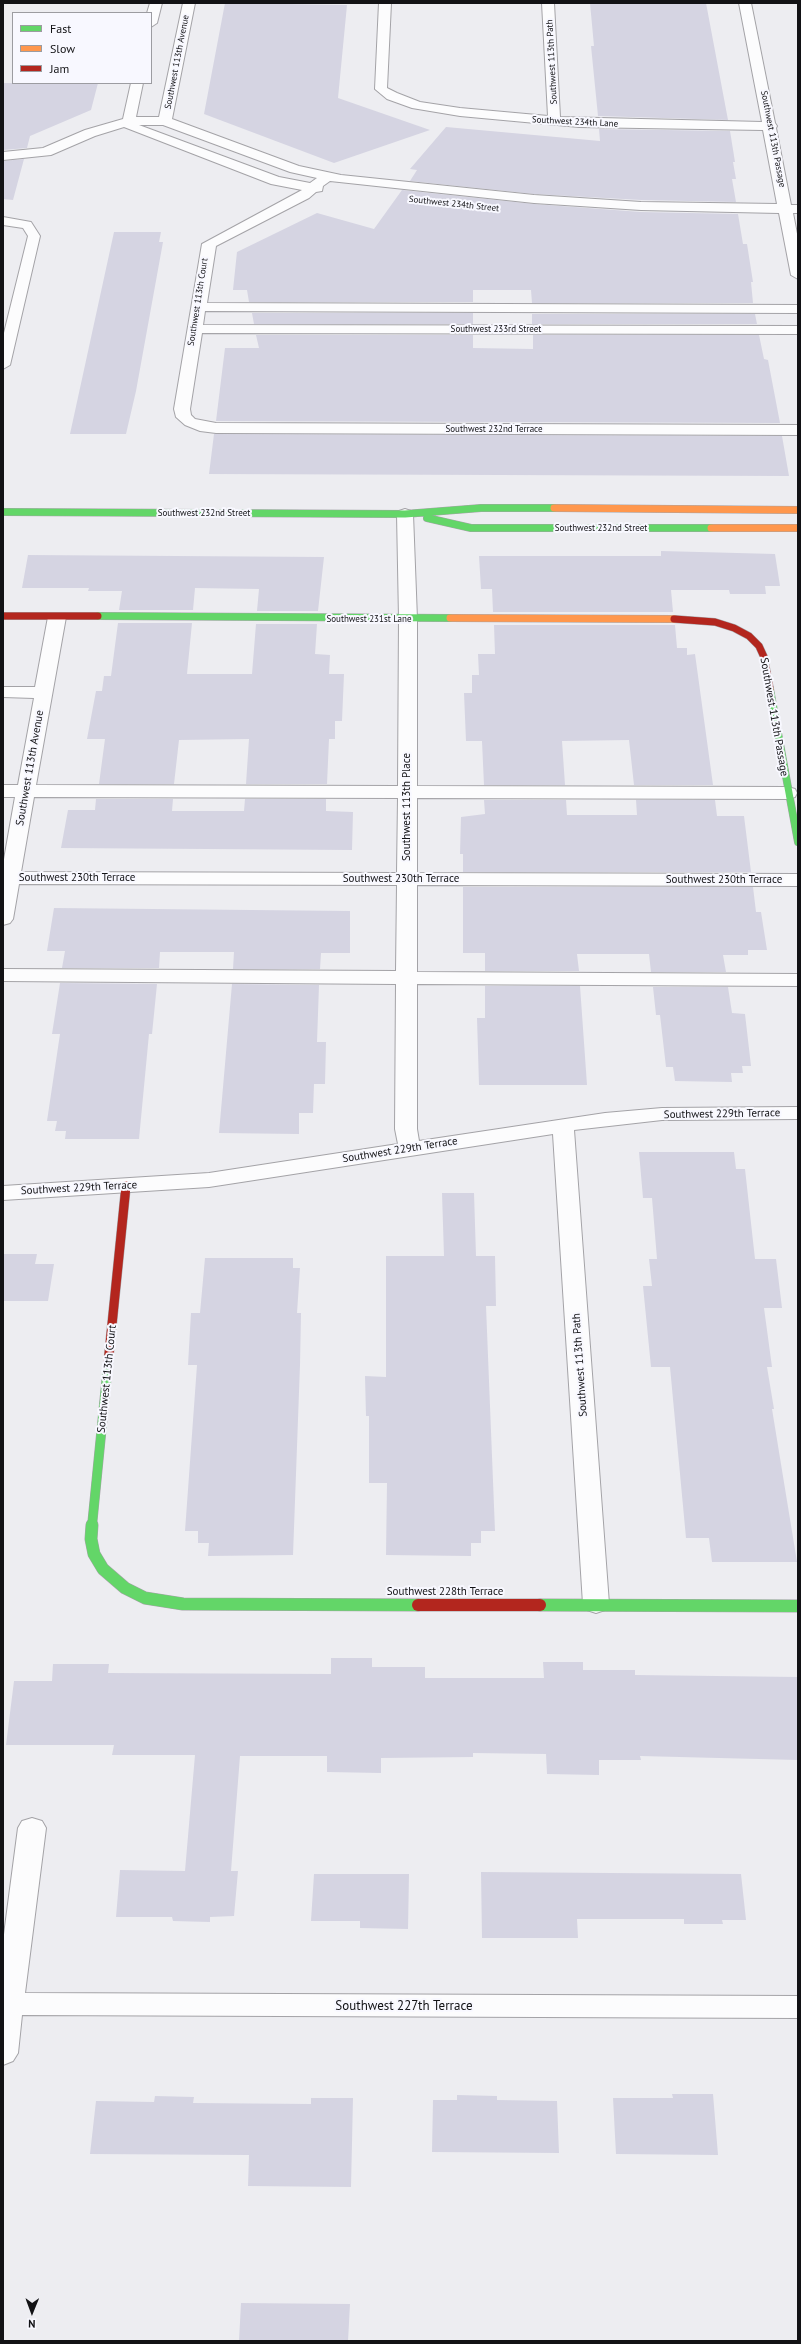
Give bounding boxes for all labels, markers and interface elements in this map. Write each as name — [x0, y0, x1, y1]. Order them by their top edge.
legend — [12, 12, 152, 84]
street label: Southwest 113th Avenue — [163, 14, 191, 110]
street label: Southwest 113th Path — [544, 19, 560, 105]
text: Fast — [50, 21, 71, 36]
text: Slow — [50, 41, 75, 56]
text: Jam — [50, 61, 69, 76]
street label: Southwest 113th Passage — [758, 90, 788, 188]
street label: Southwest 234th Lane — [532, 114, 618, 130]
street label: Southwest 234th Street — [408, 194, 500, 214]
street label: Southwest 113th Court — [186, 257, 210, 347]
street label: Southwest 233rd Street — [451, 324, 541, 334]
street label: Southwest 232nd Terrace — [445, 424, 543, 434]
street label: Southwest 232nd Street — [158, 508, 250, 518]
street label: Southwest 232nd Street — [555, 523, 647, 533]
street label: Southwest 231st Lane — [326, 614, 412, 624]
street label: Southwest 113th Passage — [757, 657, 791, 777]
street label: Southwest 113th Avenue — [13, 709, 47, 827]
street label: Southwest 113th Place — [400, 753, 414, 861]
street label: Southwest 230th Terrace — [19, 871, 135, 885]
street label: Southwest 230th Terrace — [343, 872, 459, 886]
street label: Southwest 230th Terrace — [666, 873, 782, 887]
street label: Southwest 229th Terrace — [664, 1106, 780, 1122]
street label: Southwest 229th Terrace — [341, 1134, 459, 1166]
street label: Southwest 229th Terrace — [21, 1178, 137, 1198]
street label: Southwest 113th Path — [570, 1313, 590, 1417]
street label: Southwest 113th Court — [95, 1324, 119, 1434]
street label: Southwest 228th Terrace — [387, 1585, 503, 1599]
street label: Southwest 227th Terrace — [335, 1998, 473, 2014]
north arrow — [12, 2292, 52, 2332]
text: N — [28, 2317, 36, 2331]

